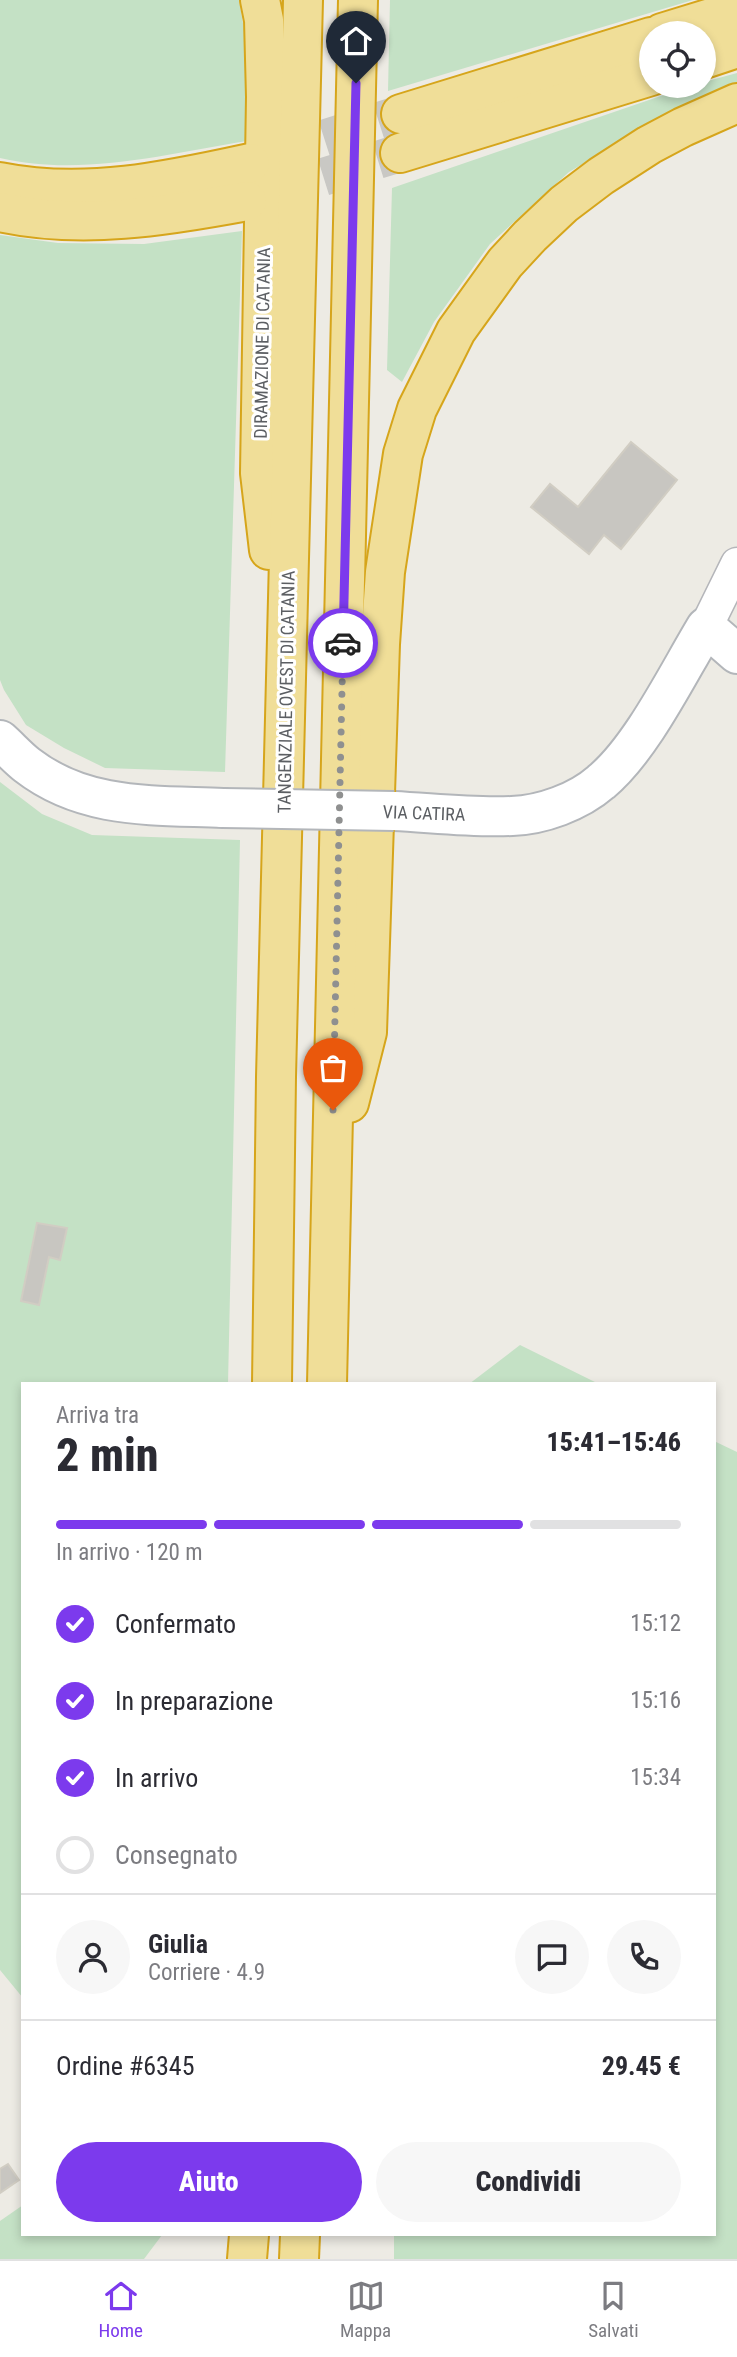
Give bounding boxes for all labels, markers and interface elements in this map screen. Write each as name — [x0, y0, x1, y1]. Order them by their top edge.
pin — [326, 11, 386, 83]
map controls — [639, 21, 716, 98]
button: locate — [639, 21, 716, 98]
icon: home — [337, 22, 375, 60]
street label: DIRAMAZIONE DI CATANIA — [250, 247, 274, 439]
street label: TANGENZIALE OVEST DI CATANIA — [273, 570, 299, 814]
courier — [308, 608, 378, 678]
icon: car — [324, 624, 362, 662]
street label: VIA CATIRA — [382, 801, 466, 825]
pin — [303, 1038, 363, 1110]
icon: bag — [314, 1049, 352, 1087]
text: Arriva tra — [56, 1402, 139, 1429]
text: 15:41–15:46 — [547, 1427, 681, 1457]
text: 2 min — [56, 1428, 159, 1482]
text: In arrivo · 120 m — [56, 1539, 203, 1566]
icon: check — [56, 1605, 94, 1643]
text: Confermato — [115, 1609, 236, 1639]
text: 15:12 — [630, 1610, 681, 1637]
icon: check — [56, 1682, 94, 1720]
text: In preparazione — [115, 1686, 273, 1716]
text: 15:16 — [630, 1687, 681, 1714]
icon: check — [56, 1759, 94, 1797]
text: In arrivo — [115, 1763, 198, 1793]
text: 15:34 — [630, 1764, 681, 1791]
text: Consegnato — [115, 1840, 238, 1870]
button: person — [56, 1920, 130, 1994]
button: chat — [515, 1920, 589, 1994]
button: phone — [607, 1920, 681, 1994]
text: Giulia — [148, 1929, 208, 1959]
text: Corriere · 4.9 — [148, 1959, 265, 1986]
text: Ordine #6345 — [56, 2051, 195, 2081]
text: 29.45 € — [602, 2051, 681, 2081]
button: Aiuto — [56, 2142, 362, 2222]
button: Condividi — [376, 2142, 681, 2222]
tab: Home — [98, 2277, 143, 2342]
tab: Mappa — [340, 2277, 391, 2342]
tab: Salvati — [588, 2277, 639, 2342]

